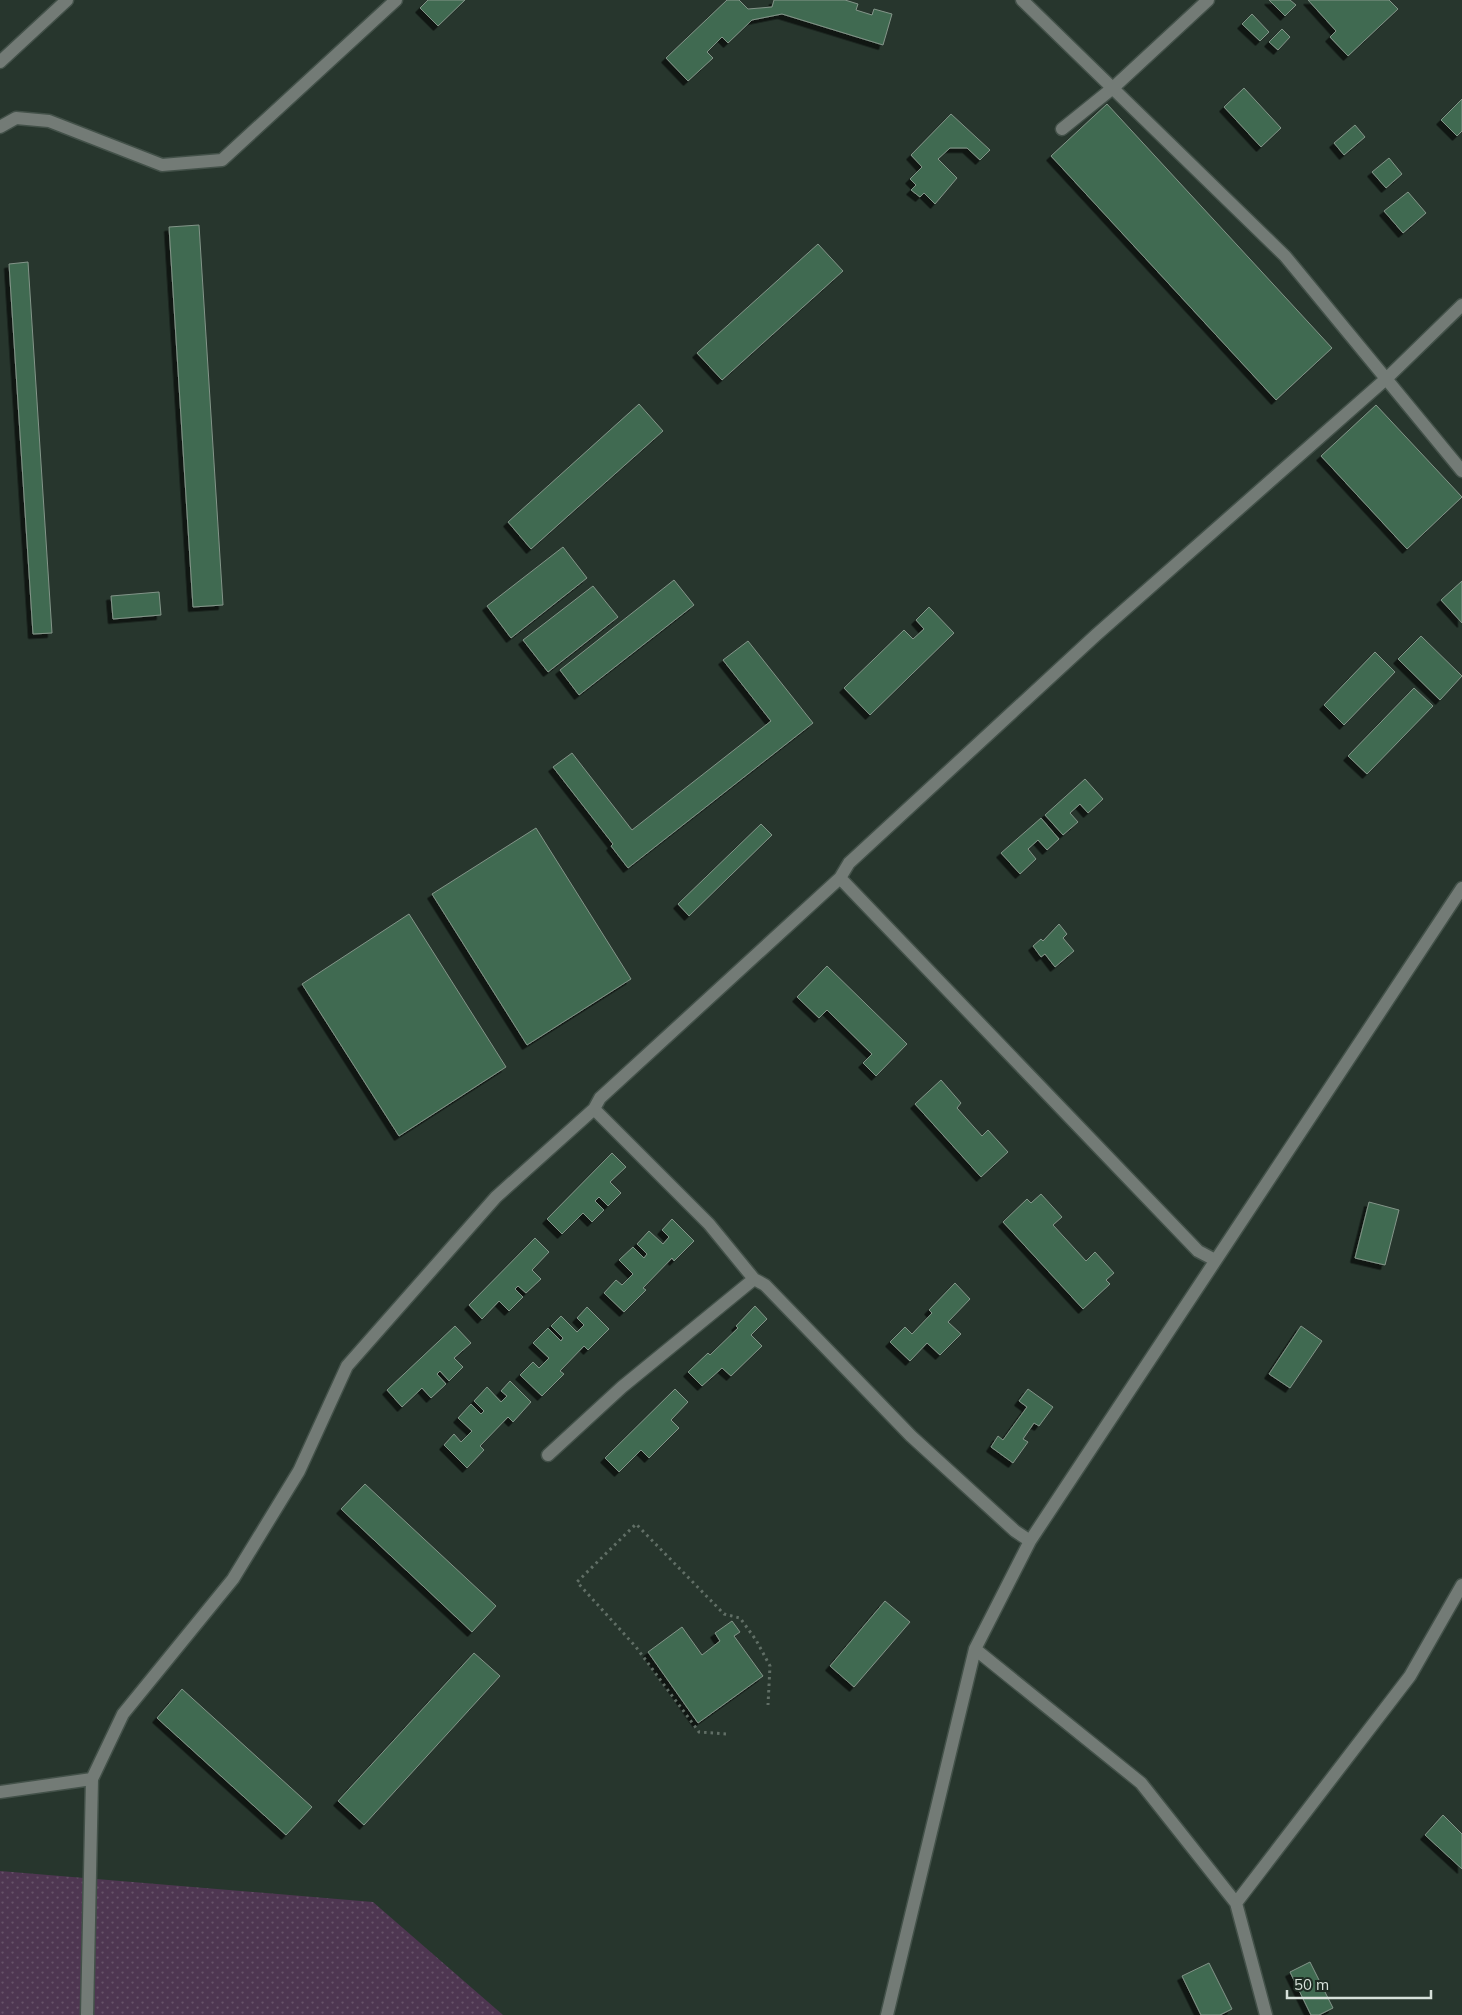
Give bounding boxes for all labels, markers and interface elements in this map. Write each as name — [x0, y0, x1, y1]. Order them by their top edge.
scale bar — [1287, 1968, 1431, 2000]
text: 50 m — [1294, 1975, 1329, 1994]

